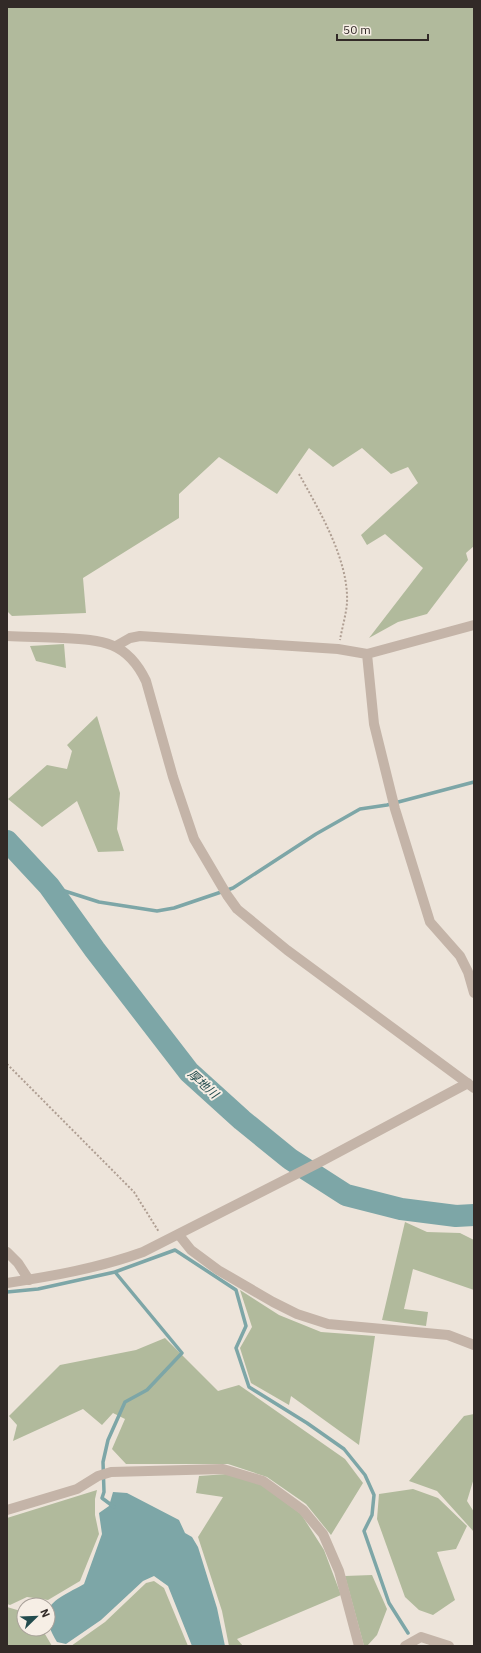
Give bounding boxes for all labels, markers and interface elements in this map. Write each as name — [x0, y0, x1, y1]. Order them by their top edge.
scale bar — [337, 16, 428, 42]
text: 50 m — [343, 22, 371, 37]
water label: 厚地川 — [185, 1066, 223, 1103]
north arrow — [16, 1597, 56, 1637]
text: N — [37, 1607, 53, 1620]

